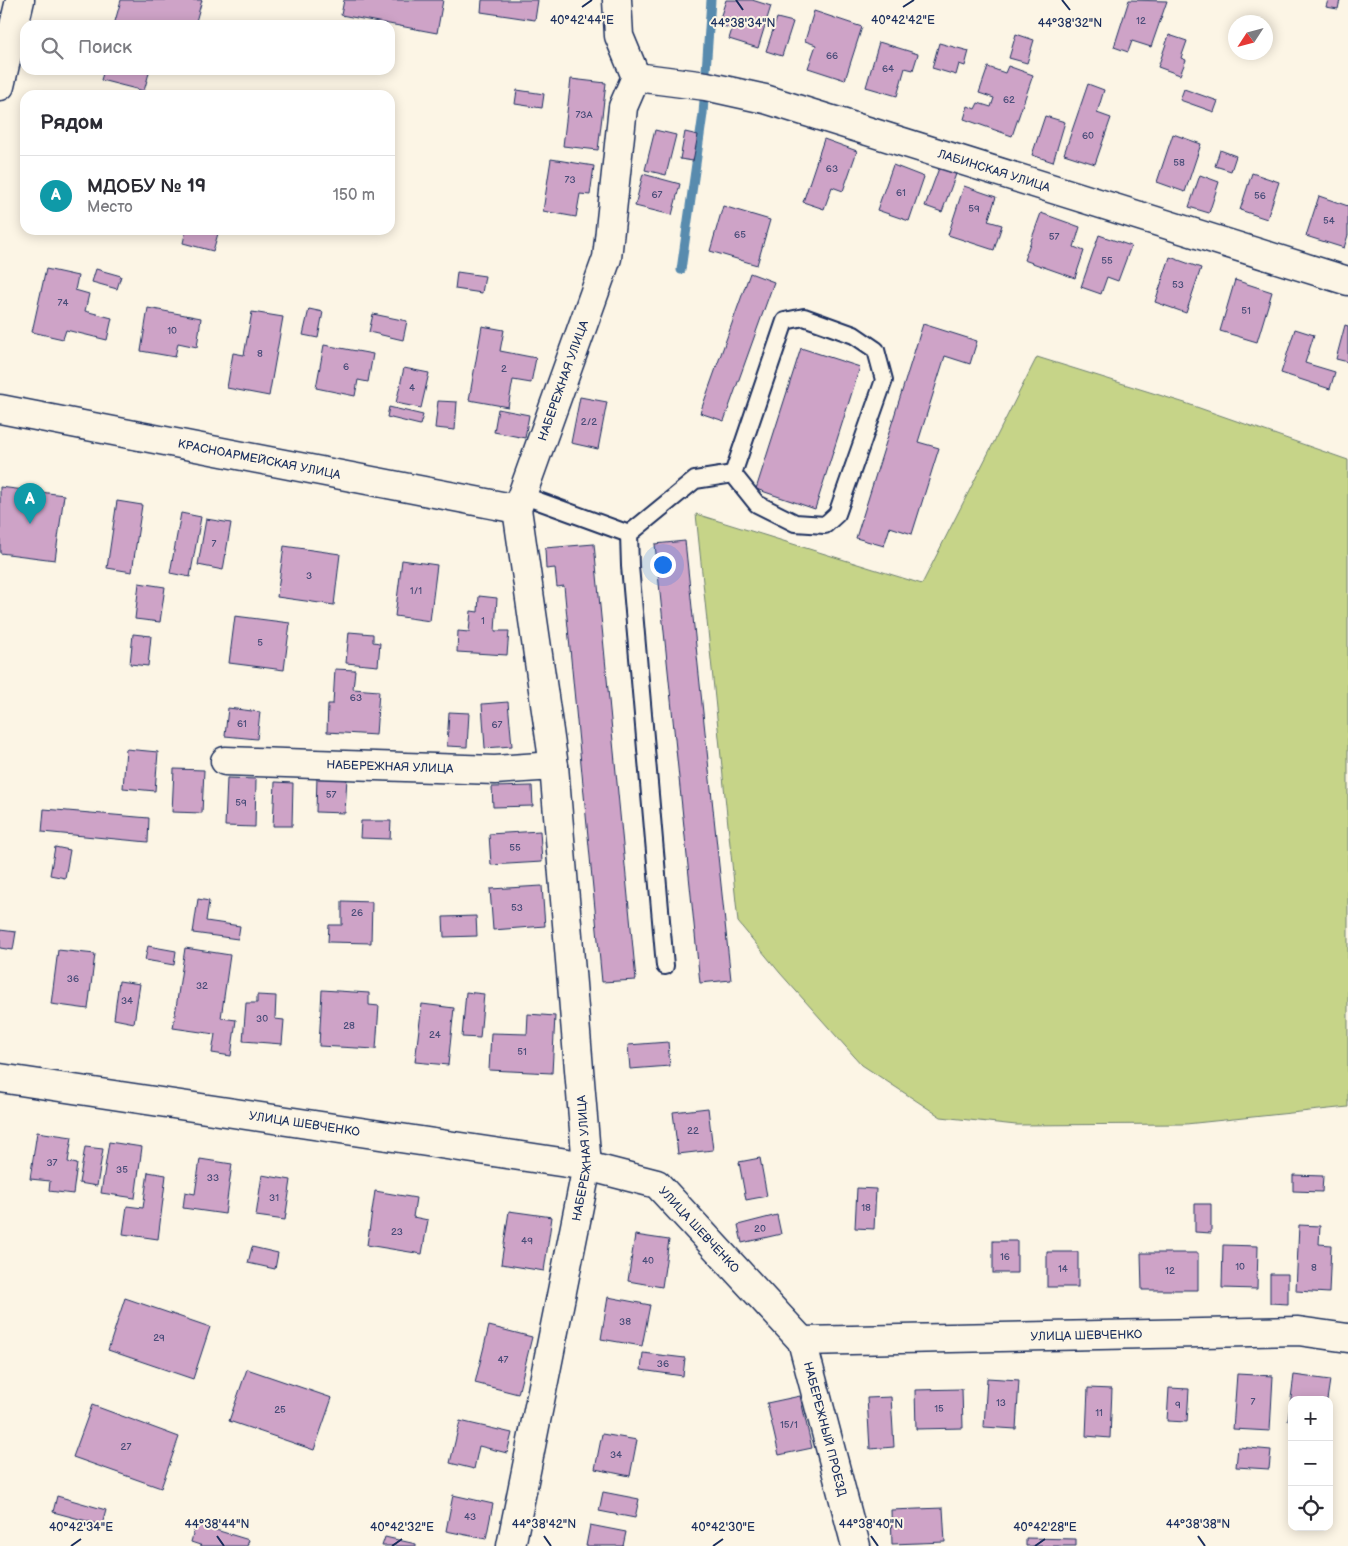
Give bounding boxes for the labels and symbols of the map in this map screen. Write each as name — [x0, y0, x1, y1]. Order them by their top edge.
text: 40°42'44"E — [550, 13, 614, 28]
text: 40°42'42"E — [871, 13, 935, 28]
house number: 12 — [1136, 15, 1146, 27]
north arrow — [1228, 15, 1273, 60]
text: 44°38'34"N — [711, 16, 775, 31]
text: 44°38'32"N — [1038, 16, 1102, 31]
house number: 66 — [826, 50, 838, 62]
house number: 64 — [882, 63, 894, 75]
house number: 62 — [1003, 94, 1015, 106]
house number: 73А — [575, 109, 593, 121]
house number: 60 — [1082, 130, 1094, 142]
street label: ЛАБИНСКАЯ УЛИЦА — [935, 146, 1053, 195]
house number: 58 — [1173, 157, 1185, 169]
house number: 63 — [826, 163, 838, 175]
house number: 73 — [564, 174, 576, 186]
house number: 61 — [896, 187, 906, 199]
house number: 67 — [651, 189, 663, 201]
house number: 56 — [1254, 190, 1266, 202]
house number: 59 — [968, 203, 980, 215]
house number: 54 — [1323, 215, 1335, 227]
house number: 65 — [734, 229, 746, 241]
house number: 57 — [1049, 231, 1059, 243]
house number: 55 — [1101, 255, 1113, 267]
house number: 53 — [1172, 279, 1184, 291]
house number: 74 — [57, 297, 69, 309]
house number: 51 — [1241, 305, 1251, 317]
street label: НАБЕРЕЖНАЯ УЛИЦА — [535, 318, 592, 443]
house number: 10 — [167, 325, 177, 337]
house number: 8 — [257, 348, 263, 360]
house number: 6 — [343, 361, 349, 373]
house number: 2 — [501, 363, 507, 375]
house number: 4 — [409, 382, 415, 394]
house number: 2/2 — [581, 416, 597, 428]
street label: КРАСНОАРМЕЙСКАЯ УЛИЦА — [177, 436, 343, 482]
pin: A — [14, 483, 46, 524]
house number: 7 — [212, 538, 217, 550]
your location — [650, 552, 676, 578]
house number: 3 — [306, 570, 312, 582]
house number: 1/1 — [410, 585, 422, 597]
house number: 1 — [481, 615, 485, 627]
house number: 5 — [257, 637, 263, 649]
house number: 63 — [350, 692, 362, 704]
house number: 61 — [237, 718, 247, 730]
house number: 67 — [491, 719, 503, 731]
street label: НАБЕРЕЖНАЯ УЛИЦА — [326, 757, 454, 776]
house number: 57 — [326, 789, 336, 801]
house number: 59 — [235, 797, 247, 809]
house number: 55 — [509, 842, 521, 854]
house number: 53 — [511, 902, 523, 914]
house number: 26 — [351, 907, 363, 919]
house number: 36 — [67, 973, 79, 985]
house number: 32 — [196, 980, 208, 992]
house number: 34 — [121, 995, 133, 1007]
house number: 30 — [256, 1013, 268, 1025]
house number: 28 — [343, 1020, 355, 1032]
house number: 24 — [429, 1029, 441, 1041]
house number: 51 — [517, 1046, 527, 1058]
street label: НАБЕРЕЖНАЯ УЛИЦА — [569, 1094, 595, 1222]
street label: УЛИЦА ШЕВЧЕНКО — [248, 1108, 361, 1139]
house number: 22 — [687, 1125, 699, 1137]
house number: 37 — [46, 1157, 58, 1169]
house number: 35 — [116, 1164, 128, 1176]
house number: 33 — [207, 1172, 219, 1184]
street label: УЛИЦА ШЕВЧЕНКО — [656, 1183, 743, 1276]
house number: 31 — [269, 1192, 279, 1204]
house number: 18 — [861, 1202, 871, 1214]
house number: 20 — [754, 1223, 766, 1235]
house number: 23 — [391, 1226, 403, 1238]
house number: 49 — [521, 1235, 533, 1247]
house number: 16 — [1000, 1251, 1010, 1263]
house number: 40 — [642, 1255, 654, 1267]
house number: 10 — [1235, 1261, 1245, 1273]
house number: 8 — [1311, 1262, 1317, 1274]
house number: 14 — [1058, 1263, 1068, 1275]
house number: 12 — [1165, 1265, 1175, 1277]
house number: 38 — [619, 1316, 631, 1328]
street label: УЛИЦА ШЕВЧЕНКО — [1030, 1327, 1143, 1344]
house number: 29 — [153, 1332, 165, 1344]
house number: 47 — [497, 1354, 509, 1366]
house number: 36 — [657, 1358, 669, 1370]
street label: НАБЕРЕЖНЫЙ ПРОЕЗД — [800, 1360, 850, 1498]
house number: 7 — [1251, 1396, 1256, 1408]
house number: 13 — [996, 1397, 1006, 1409]
house number: 9 — [1175, 1399, 1181, 1411]
house number: 15 — [934, 1403, 944, 1415]
house number: 25 — [274, 1404, 286, 1416]
house number: 11 — [1095, 1407, 1103, 1419]
house number: 15/1 — [780, 1419, 798, 1431]
house number: 27 — [121, 1441, 131, 1453]
house number: 34 — [610, 1449, 622, 1461]
house number: 43 — [464, 1511, 476, 1523]
text: 44°38'44"N — [185, 1517, 249, 1532]
text: 44°38'42"N — [512, 1517, 576, 1532]
text: 44°38'40"N — [839, 1517, 903, 1532]
text: 44°38'38"N — [1166, 1517, 1230, 1532]
text: 40°42'34"E — [49, 1520, 113, 1535]
text: 40°42'32"E — [370, 1520, 434, 1535]
text: 40°42'30"E — [691, 1520, 755, 1535]
text: 40°42'28"E — [1013, 1520, 1077, 1535]

